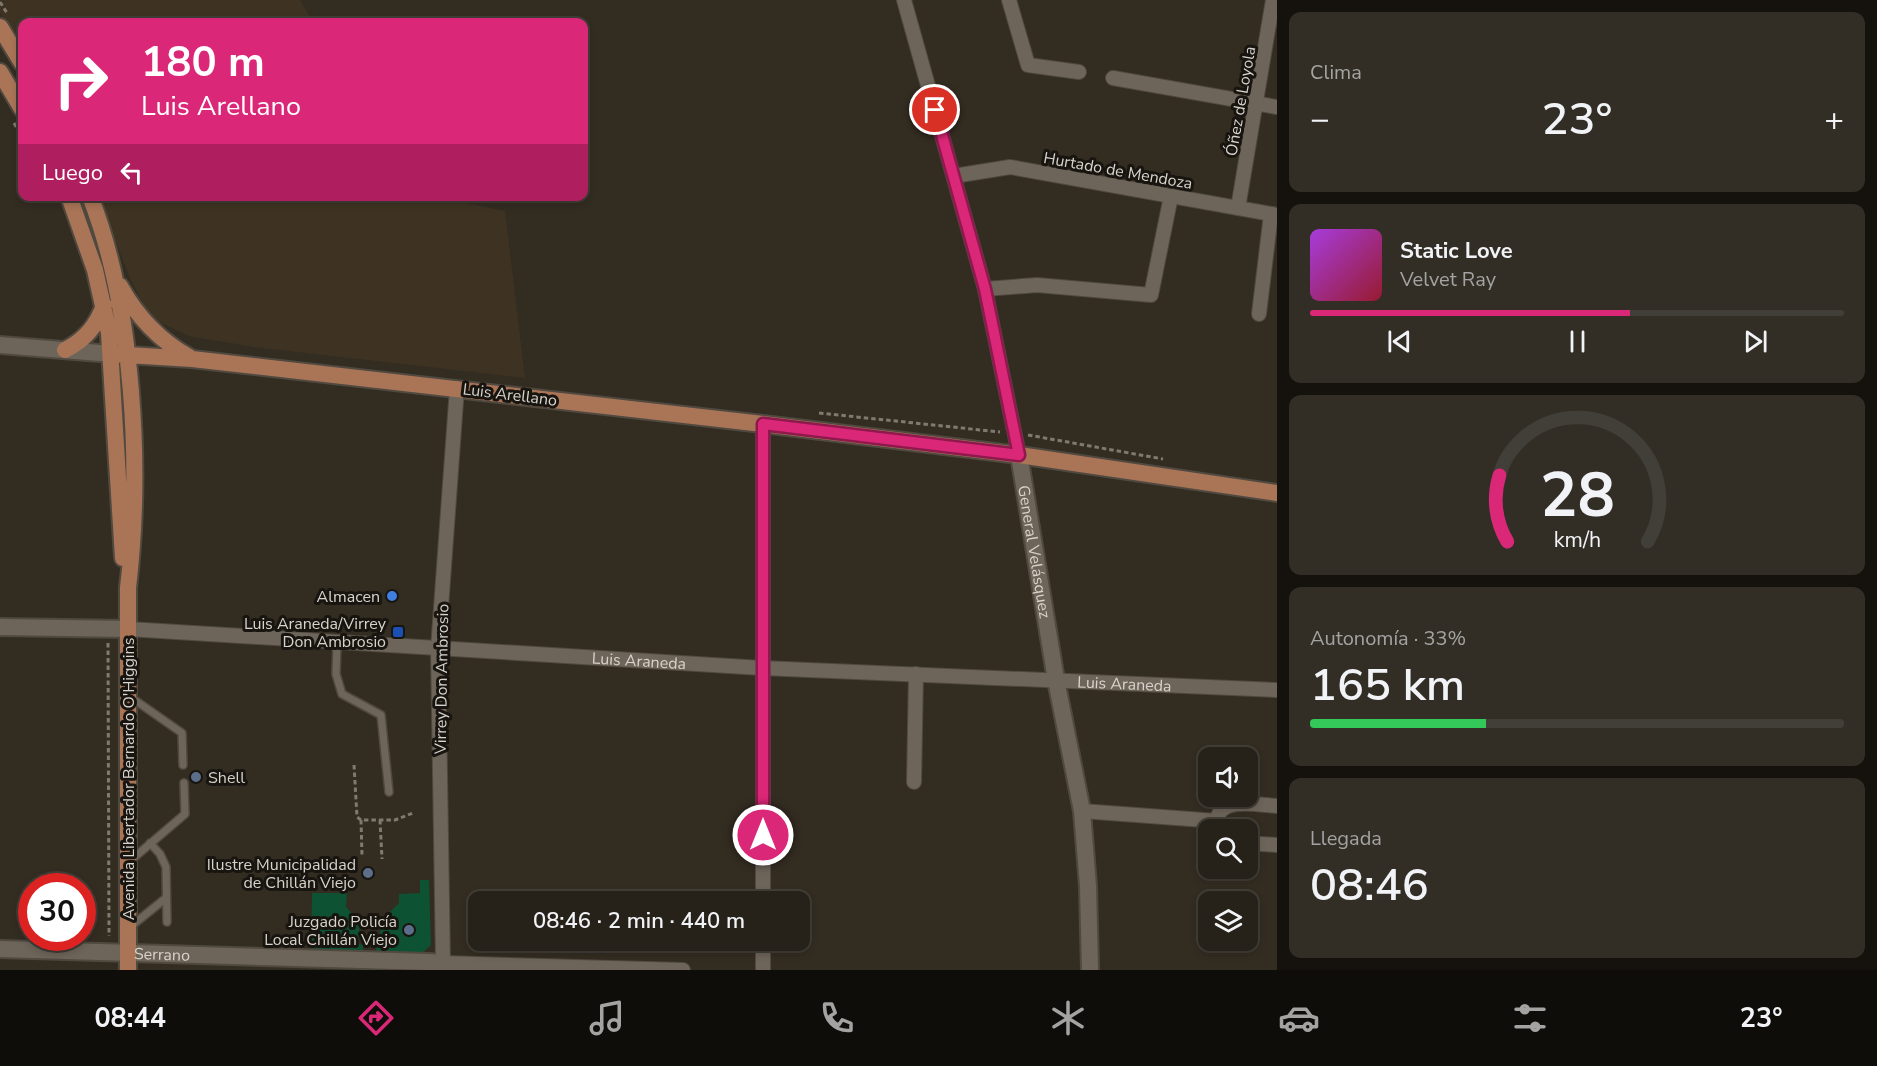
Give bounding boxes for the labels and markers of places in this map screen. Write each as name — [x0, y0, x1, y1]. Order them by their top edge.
pin — [909, 84, 960, 135]
place label: Almacen — [317, 586, 380, 608]
marker: Almacen — [385, 589, 399, 603]
place label: Luis Araneda/Virrey Don Ambrosio — [244, 613, 387, 653]
marker: Luis Araneda/Virrey Don Ambrosio — [391, 625, 405, 639]
place label: Shell — [208, 767, 245, 789]
marker: Shell — [189, 770, 203, 784]
place label: Ilustre Municipalidad de Chillán Viejo — [207, 854, 356, 894]
marker: Ilustre Municipalidad de Chillán Viejo — [361, 866, 375, 880]
place label: Juzgado Policía Local Chillán Viejo — [264, 911, 397, 951]
marker: Juzgado Policía Local Chillán Viejo — [402, 923, 416, 937]

